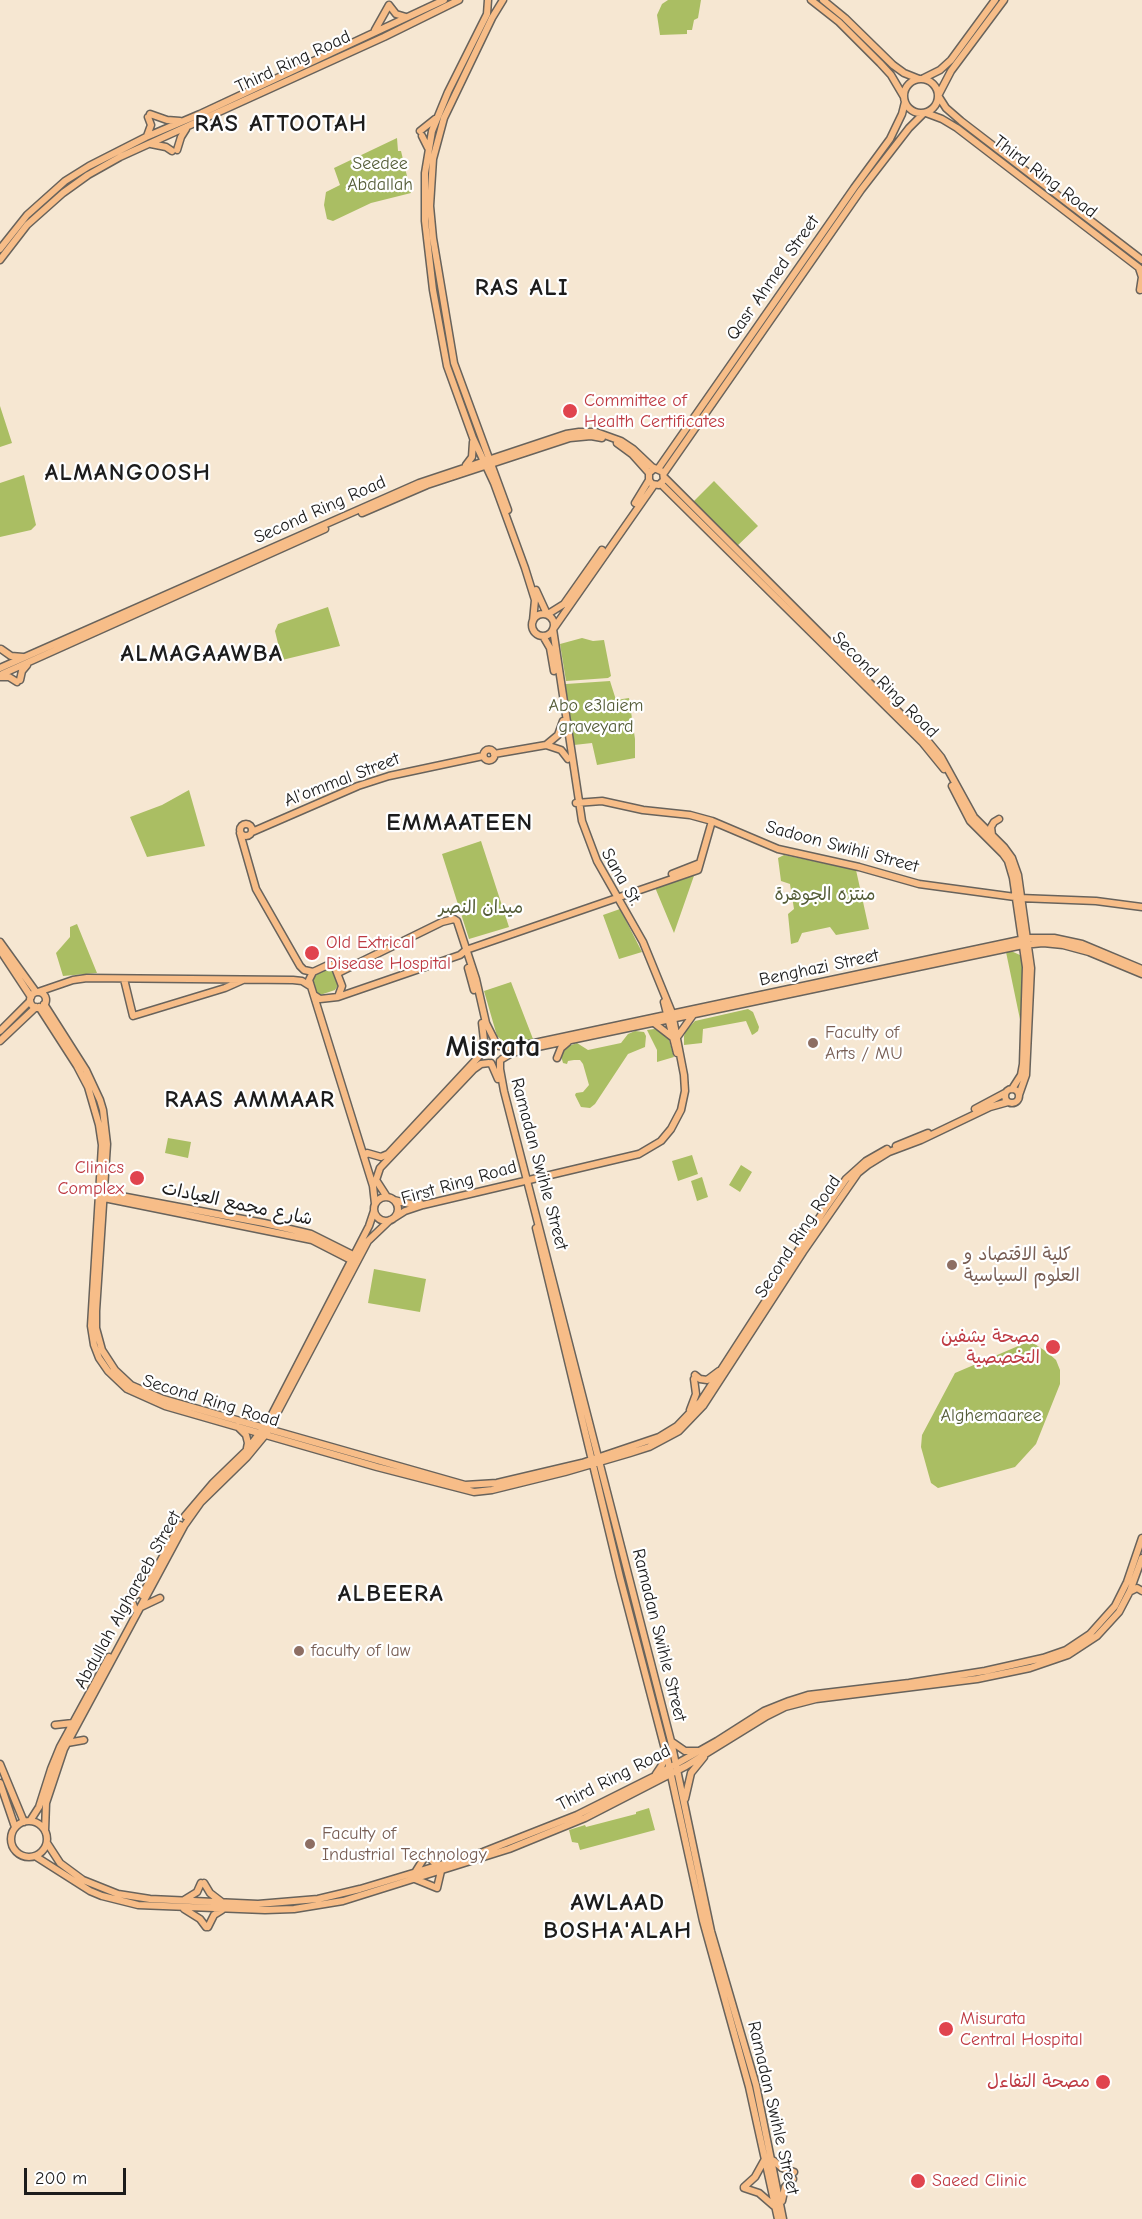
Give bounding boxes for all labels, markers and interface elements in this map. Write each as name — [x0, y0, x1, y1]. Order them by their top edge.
street label: Third Ring Road — [232, 26, 354, 98]
district label: RAS ATTOOTAH — [194, 110, 368, 138]
street label: Third Ring Road — [989, 131, 1101, 223]
park label: Seedee Abdallah — [347, 153, 413, 195]
street label: Qasr Ahmed Street — [722, 211, 824, 345]
district label: RAS ALI — [475, 274, 569, 302]
place label: Committee of Health Certificates — [584, 390, 725, 432]
marker: Committee of Health Certificates — [561, 402, 579, 420]
district label: ALMANGOOSH — [45, 459, 211, 487]
street label: Second Ring Road — [251, 471, 389, 549]
street label: Second Ring Road — [827, 627, 943, 743]
district label: ALMAGAAWBA — [120, 640, 284, 668]
park label: Abo e3laiem graveyard — [549, 695, 643, 738]
street label: Al'ommal Street — [281, 748, 403, 812]
district label: EMMAATEEN — [386, 809, 534, 837]
street label: Sadoon Swihli Street — [763, 816, 921, 878]
street label: Sana St. — [596, 845, 646, 909]
park label: منتزه الجوهرة — [775, 884, 875, 906]
park label: ميدان النصر — [439, 897, 523, 919]
place label: Old Extrical Disease Hospital — [326, 932, 451, 974]
marker: Old Extrical Disease Hospital — [303, 944, 321, 962]
street label: Benghazi Street — [757, 945, 881, 991]
place label: Faculty of Arts / MU — [825, 1022, 903, 1064]
district label: Misrata — [445, 1030, 541, 1066]
marker: Faculty of Arts / MU — [806, 1036, 820, 1050]
street label: Ramadan Swihle Street — [506, 1076, 572, 1252]
district label: RAAS AMMAAR — [164, 1086, 336, 1114]
street label: First Ring Road — [399, 1156, 519, 1210]
place label: Clinics Complex — [58, 1157, 124, 1200]
marker: Clinics Complex — [128, 1169, 146, 1187]
street label: Second Ring Road — [750, 1172, 846, 1302]
street label: شارع مجمع العيادات — [160, 1177, 314, 1231]
place label: كلية الاقتصاد و العلوم السياسية — [964, 1244, 1080, 1286]
marker: كلية الاقتصاد و العلوم السياسية — [945, 1258, 959, 1272]
place label: مصحة يشفين التخصصية — [941, 1326, 1040, 1368]
marker: مصحة يشفين التخصصية — [1044, 1338, 1062, 1356]
street label: Second Ring Road — [140, 1370, 282, 1432]
park label: Alghemaaree — [941, 1405, 1041, 1427]
street label: Abdullah Alghareeb Street — [70, 1507, 186, 1693]
street label: Ramadan Swihle Street — [627, 1546, 691, 1724]
district label: ALBEERA — [338, 1580, 444, 1608]
place label: faculty of law — [311, 1640, 410, 1662]
marker: faculty of law — [292, 1644, 306, 1658]
street label: Third Ring Road — [554, 1740, 674, 1816]
place label: Faculty of Industrial Technology — [322, 1823, 487, 1866]
marker: Faculty of Industrial Technology — [303, 1837, 317, 1851]
district label: AWLAAD BOSHA'ALAH — [543, 1889, 693, 1945]
place label: Misurata Central Hospital — [960, 2008, 1083, 2050]
street label: Ramadan Swihle Street — [743, 2019, 803, 2197]
marker: Misurata Central Hospital — [937, 2020, 955, 2038]
place label: مصحة التفاءل — [987, 2071, 1090, 2093]
marker: مصحة التفاءل — [1094, 2073, 1112, 2091]
scale bar — [27, 2156, 129, 2194]
text: 200 m — [35, 2168, 87, 2189]
place label: Saeed Clinic — [932, 2170, 1027, 2192]
marker: Saeed Clinic — [909, 2172, 927, 2190]

